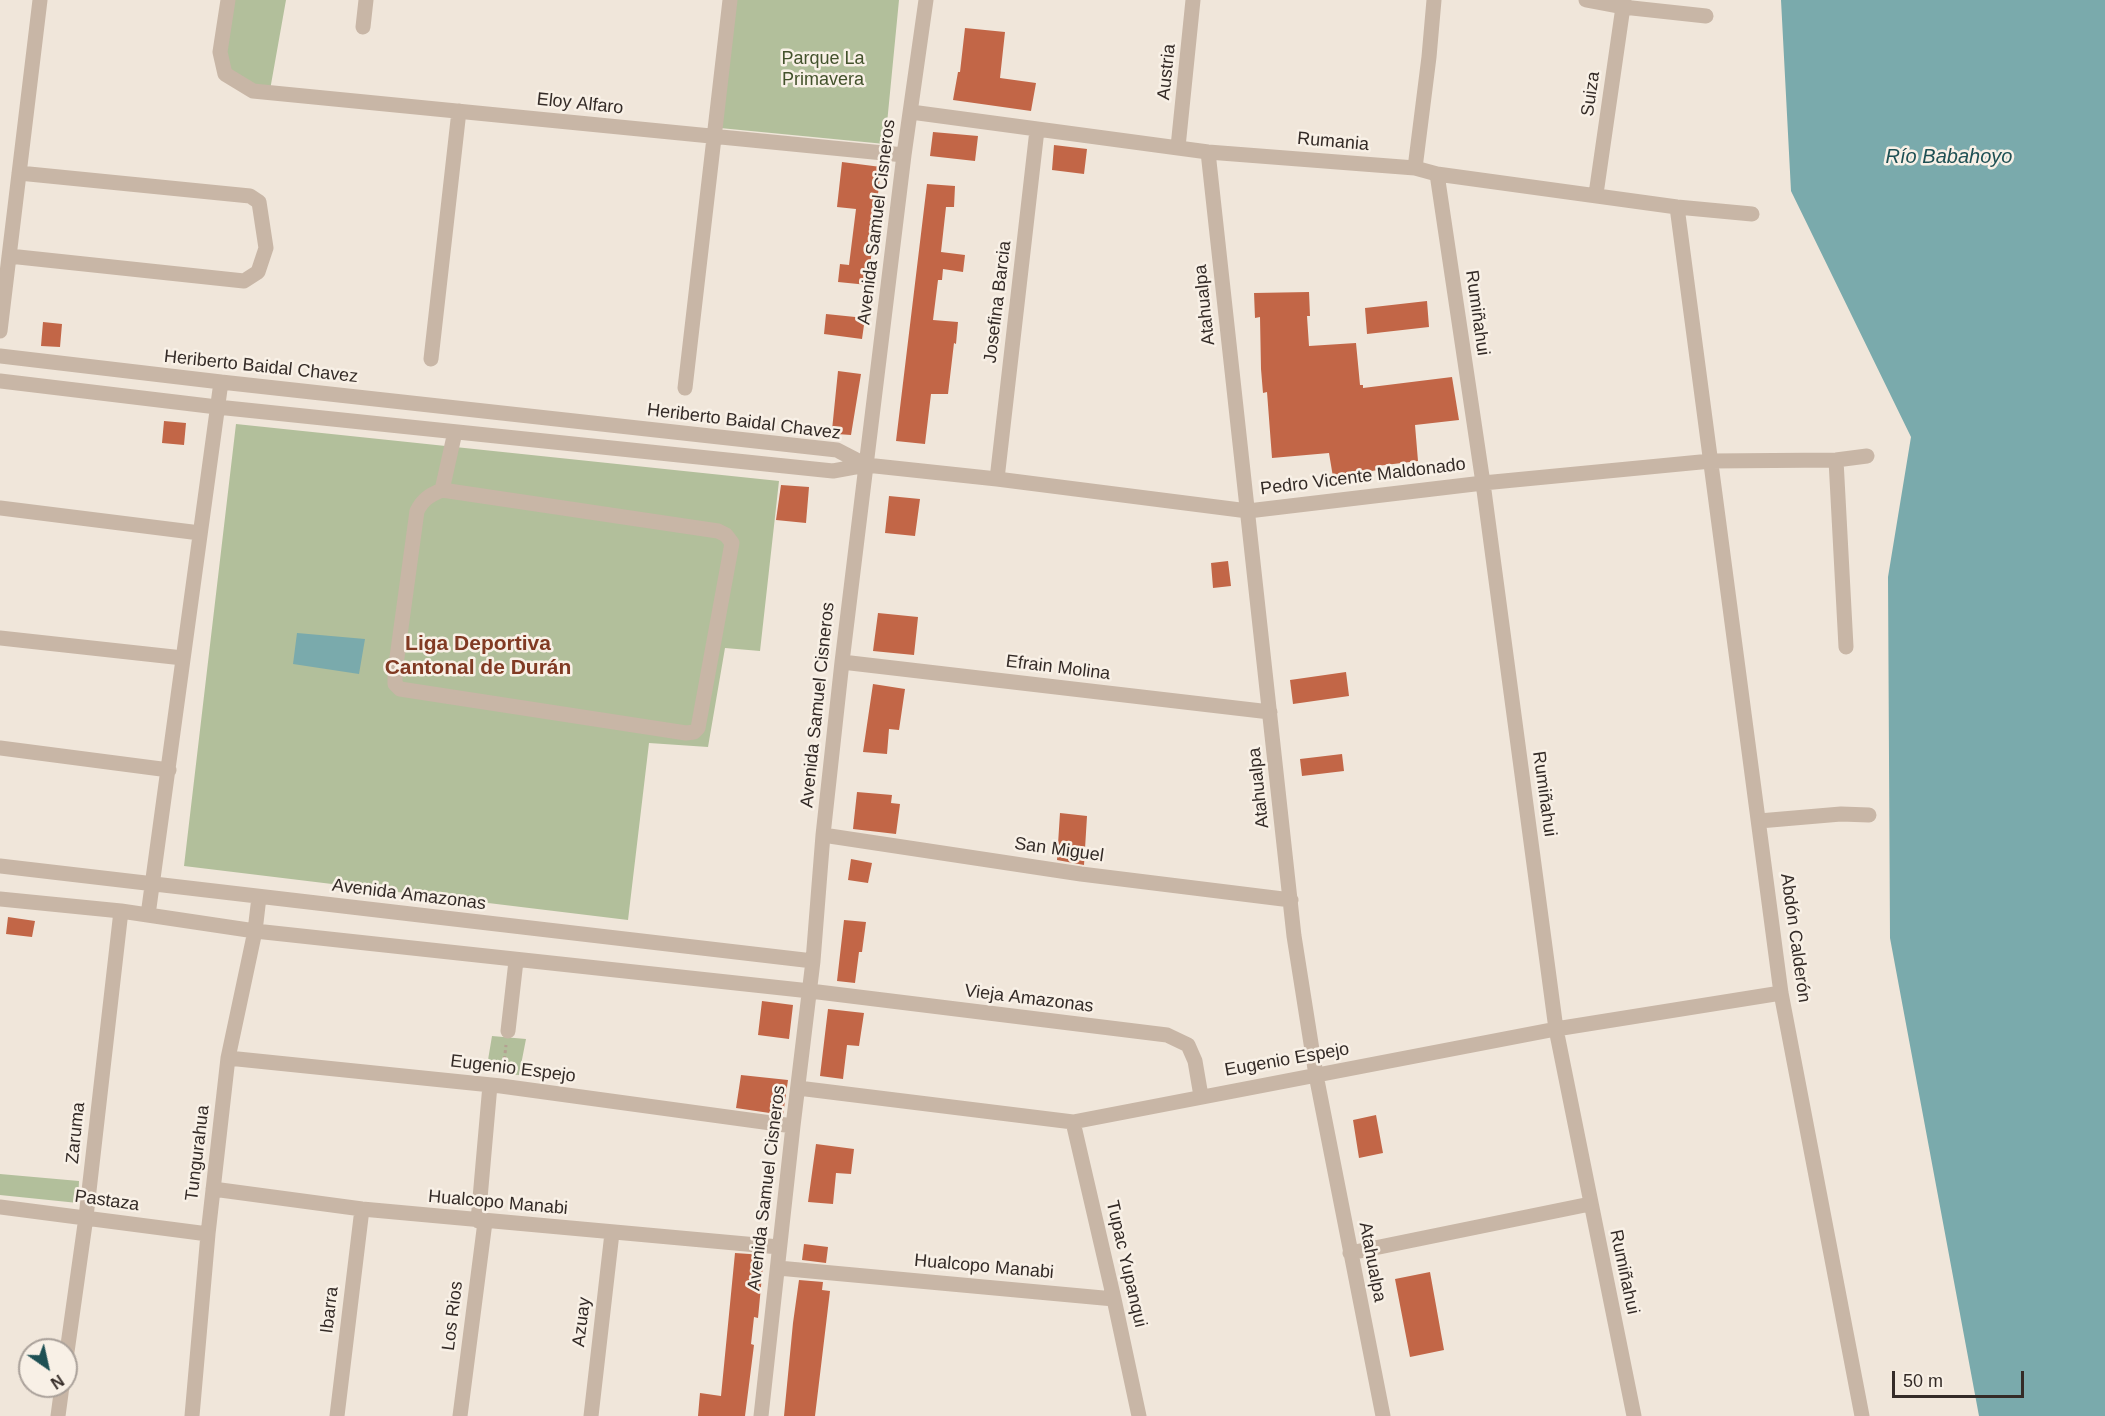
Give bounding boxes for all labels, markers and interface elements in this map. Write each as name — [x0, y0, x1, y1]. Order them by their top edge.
street label: Austria — [1153, 43, 1181, 101]
park label: Parque La Primavera — [781, 48, 865, 90]
street label: Suiza — [1577, 70, 1605, 118]
street label: Eloy Alfaro — [536, 89, 624, 119]
street label: Avenida Samuel Cisneros — [854, 118, 900, 326]
street label: Rumania — [1296, 128, 1370, 156]
water label: Río Babahoyo — [1886, 145, 2012, 169]
street label: Josefina Barcia — [980, 240, 1016, 364]
street label: Atahualpa — [1190, 264, 1220, 346]
street label: Rumiñahui — [1460, 269, 1494, 357]
street label: Heriberto Baidal Chavez — [163, 346, 359, 388]
street label: Heriberto Baidal Chavez — [646, 399, 842, 445]
street label: Pedro Vicente Maldonado — [1259, 454, 1467, 500]
street label: Avenida Samuel Cisneros — [796, 601, 840, 809]
district label: Liga Deportiva Cantonal de Durán — [385, 631, 571, 681]
street label: Efrain Molina — [1005, 651, 1111, 685]
street label: Atahualpa — [1244, 747, 1274, 829]
street label: Rumiñahui — [1527, 750, 1561, 838]
street label: San Miguel — [1013, 833, 1105, 867]
street label: Abdón Calderón — [1775, 872, 1815, 1004]
street label: Avenida Amazonas — [331, 875, 487, 915]
street label: Vieja Amazonas — [963, 980, 1095, 1018]
street label: Eugenio Espejo — [1223, 1038, 1351, 1082]
street label: Eugenio Espejo — [449, 1051, 577, 1087]
street label: Avenida Samuel Cisneros — [744, 1084, 790, 1292]
street label: Zaruma — [62, 1101, 90, 1165]
street label: Tungurahua — [181, 1104, 215, 1202]
street label: Pastaza — [73, 1186, 141, 1216]
street label: Hualcopo Manabi — [427, 1186, 569, 1220]
street label: Tupac Yupanqui — [1101, 1199, 1151, 1329]
street label: Atahualpa — [1354, 1220, 1390, 1304]
street label: Rumiñahui — [1604, 1228, 1644, 1316]
street label: Hualcopo Manabi — [913, 1250, 1055, 1284]
street label: Los Rios — [438, 1280, 468, 1352]
street label: Ibarra — [316, 1285, 344, 1335]
street label: Azuay — [568, 1296, 596, 1348]
north arrow — [18, 1338, 78, 1398]
scale bar — [1895, 1359, 2027, 1397]
text: N — [48, 1371, 67, 1392]
text: 50 m — [1903, 1371, 1943, 1391]

